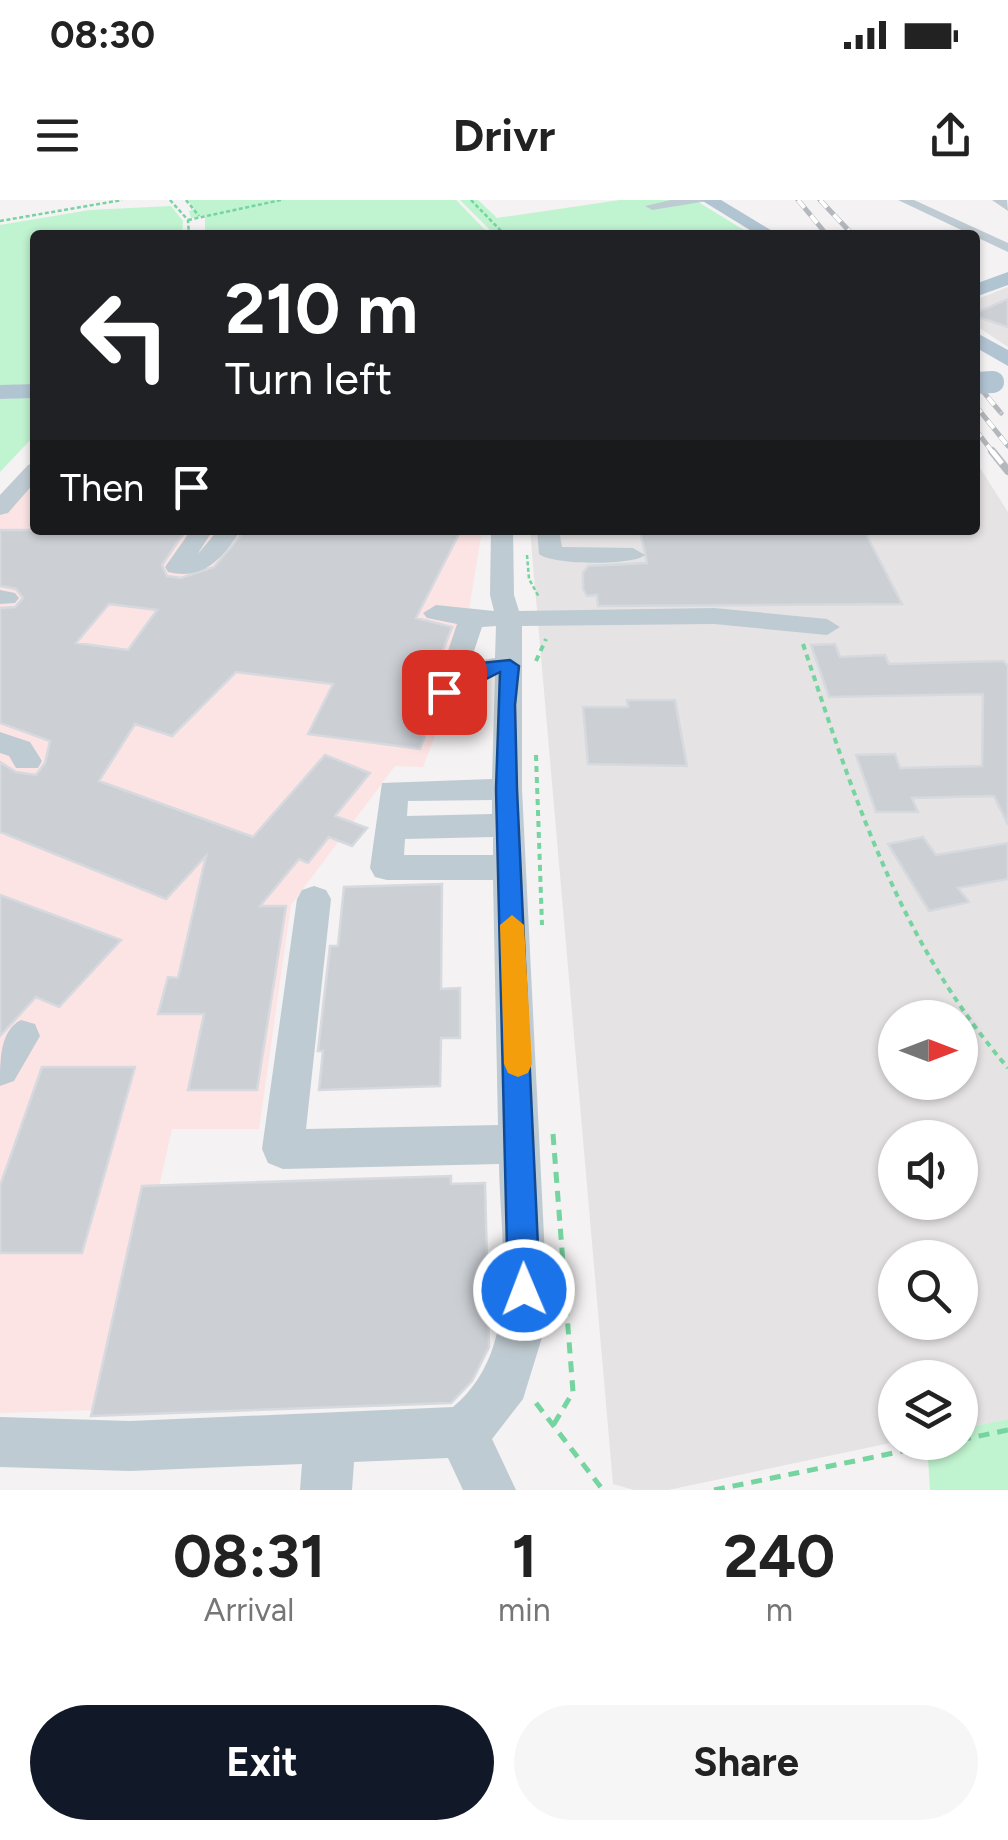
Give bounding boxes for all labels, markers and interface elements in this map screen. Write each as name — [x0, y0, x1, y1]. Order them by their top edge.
text: 08:30 — [50, 12, 155, 58]
icon: menu — [30, 108, 85, 163]
text: Drivr — [453, 108, 555, 162]
icon: share — [923, 108, 978, 163]
text: 210 m — [225, 266, 418, 351]
icon: left — [60, 270, 190, 400]
text: Turn left — [225, 351, 392, 405]
icon: arrive — [164, 460, 219, 515]
text: Then — [60, 465, 144, 511]
pin — [402, 650, 487, 735]
icon: arrive — [417, 665, 472, 720]
north arrow — [878, 1000, 978, 1100]
map controls — [878, 1000, 978, 1460]
button: sound — [878, 1120, 978, 1220]
position arrow — [472, 1238, 576, 1342]
button: search — [878, 1240, 978, 1340]
button: layers — [878, 1360, 978, 1460]
text: 08:31 — [173, 1520, 325, 1592]
text: 1 — [512, 1520, 537, 1592]
text: 240 — [723, 1520, 835, 1592]
text: Arrival — [204, 1591, 294, 1629]
text: min — [498, 1591, 551, 1629]
text: m — [766, 1591, 793, 1629]
button: Exit — [30, 1705, 494, 1820]
button: Share — [514, 1705, 978, 1820]

